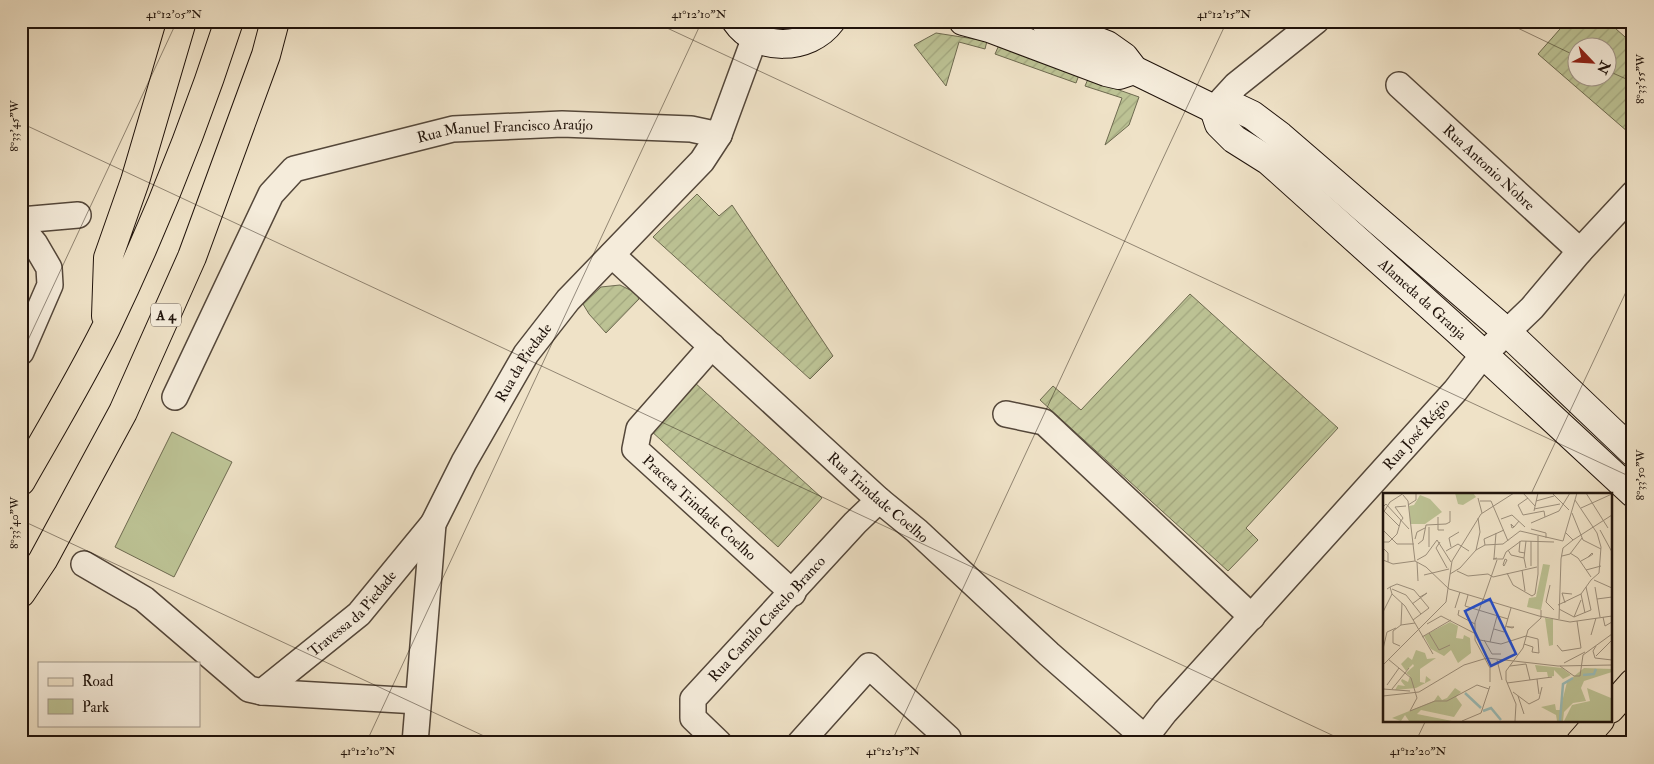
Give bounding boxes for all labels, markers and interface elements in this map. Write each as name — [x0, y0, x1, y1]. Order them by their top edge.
text: 41°12'05"N — [146, 7, 202, 22]
text: 41°12'10"N — [672, 7, 727, 22]
text: 41°12'15"N — [1197, 7, 1251, 22]
north arrow — [1566, 38, 1616, 88]
text: 8°33'55"W — [1633, 53, 1648, 104]
text: N — [1593, 57, 1614, 77]
text: 8°33'45"W — [7, 100, 22, 152]
street label: Rua Manuel Francisco Araújo — [415, 114, 593, 147]
street label: Rua Antonio Nobre — [1439, 120, 1539, 214]
street label: Alameda da Granja — [1374, 254, 1472, 344]
road number: A 4 — [151, 304, 181, 326]
street label: Rua da Piedade — [491, 319, 556, 405]
street label: Rua José Régio — [1379, 394, 1454, 474]
street label: Rua Trindade Coelho — [824, 448, 933, 547]
text: 8°33'50"W — [1633, 449, 1648, 500]
street label: Praceta Trindade Coelho — [638, 451, 760, 564]
inset map — [1383, 493, 1612, 722]
text: 8°33'40"W — [7, 496, 22, 549]
street label: Rua Camilo Castelo Branco — [704, 552, 830, 686]
street label: Travessa da Piedade — [304, 567, 400, 661]
legend — [38, 662, 200, 726]
text: Road — [82, 672, 114, 691]
text: Park — [82, 698, 109, 717]
text: 41°12'10"N — [341, 744, 396, 759]
text: 41°12'15"N — [866, 744, 920, 759]
text: 41°12'20"N — [1390, 744, 1447, 759]

